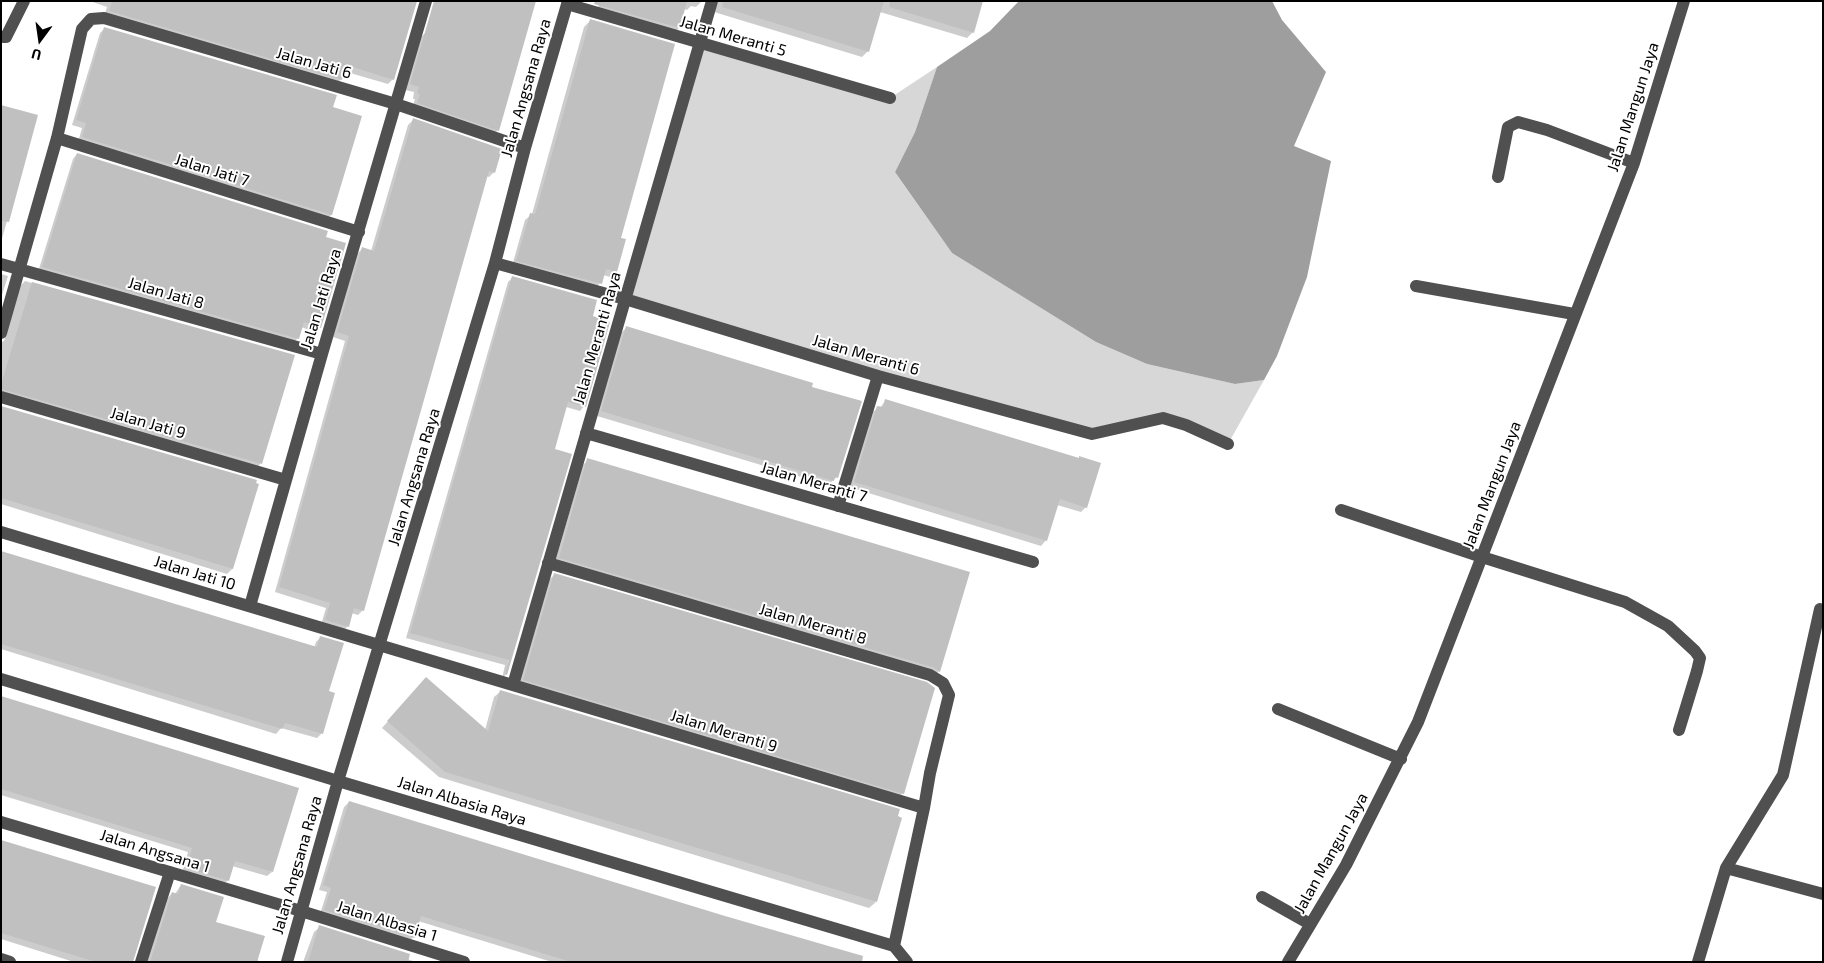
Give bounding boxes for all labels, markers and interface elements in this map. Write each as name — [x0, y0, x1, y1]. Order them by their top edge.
street label: Jalan Meranti 5 — [678, 12, 788, 60]
north arrow — [15, 15, 65, 65]
street label: Jalan Angsana Raya — [497, 17, 555, 159]
street label: Jalan Mangun Jaya — [1603, 40, 1663, 174]
street label: Jalan Jati 6 — [274, 43, 354, 83]
text: U — [30, 46, 43, 64]
street label: Jalan Jati 7 — [173, 150, 251, 190]
street label: Jalan Jati Raya — [297, 246, 345, 352]
street label: Jalan Meranti Raya — [569, 269, 625, 407]
street label: Jalan Jati 8 — [126, 273, 206, 313]
street label: Jalan Meranti 6 — [810, 331, 922, 379]
street label: Jalan Jati 9 — [108, 403, 188, 443]
street label: Jalan Angsana Raya — [384, 406, 444, 548]
street label: Jalan Mangun Jaya — [1459, 419, 1525, 551]
street label: Jalan Meranti 7 — [759, 458, 869, 506]
street label: Jalan Jati 10 — [152, 551, 238, 595]
street label: Jalan Meranti 8 — [757, 599, 869, 649]
street label: Jalan Meranti 9 — [668, 706, 780, 756]
street label: Jalan Albasia Raya — [395, 772, 529, 830]
street label: Jalan Mangun Jaya — [1290, 789, 1372, 917]
street label: Jalan Angsana Raya — [268, 794, 326, 936]
street label: Jalan Angsana 1 — [98, 825, 212, 877]
street label: Jalan Albasia 1 — [334, 897, 440, 945]

